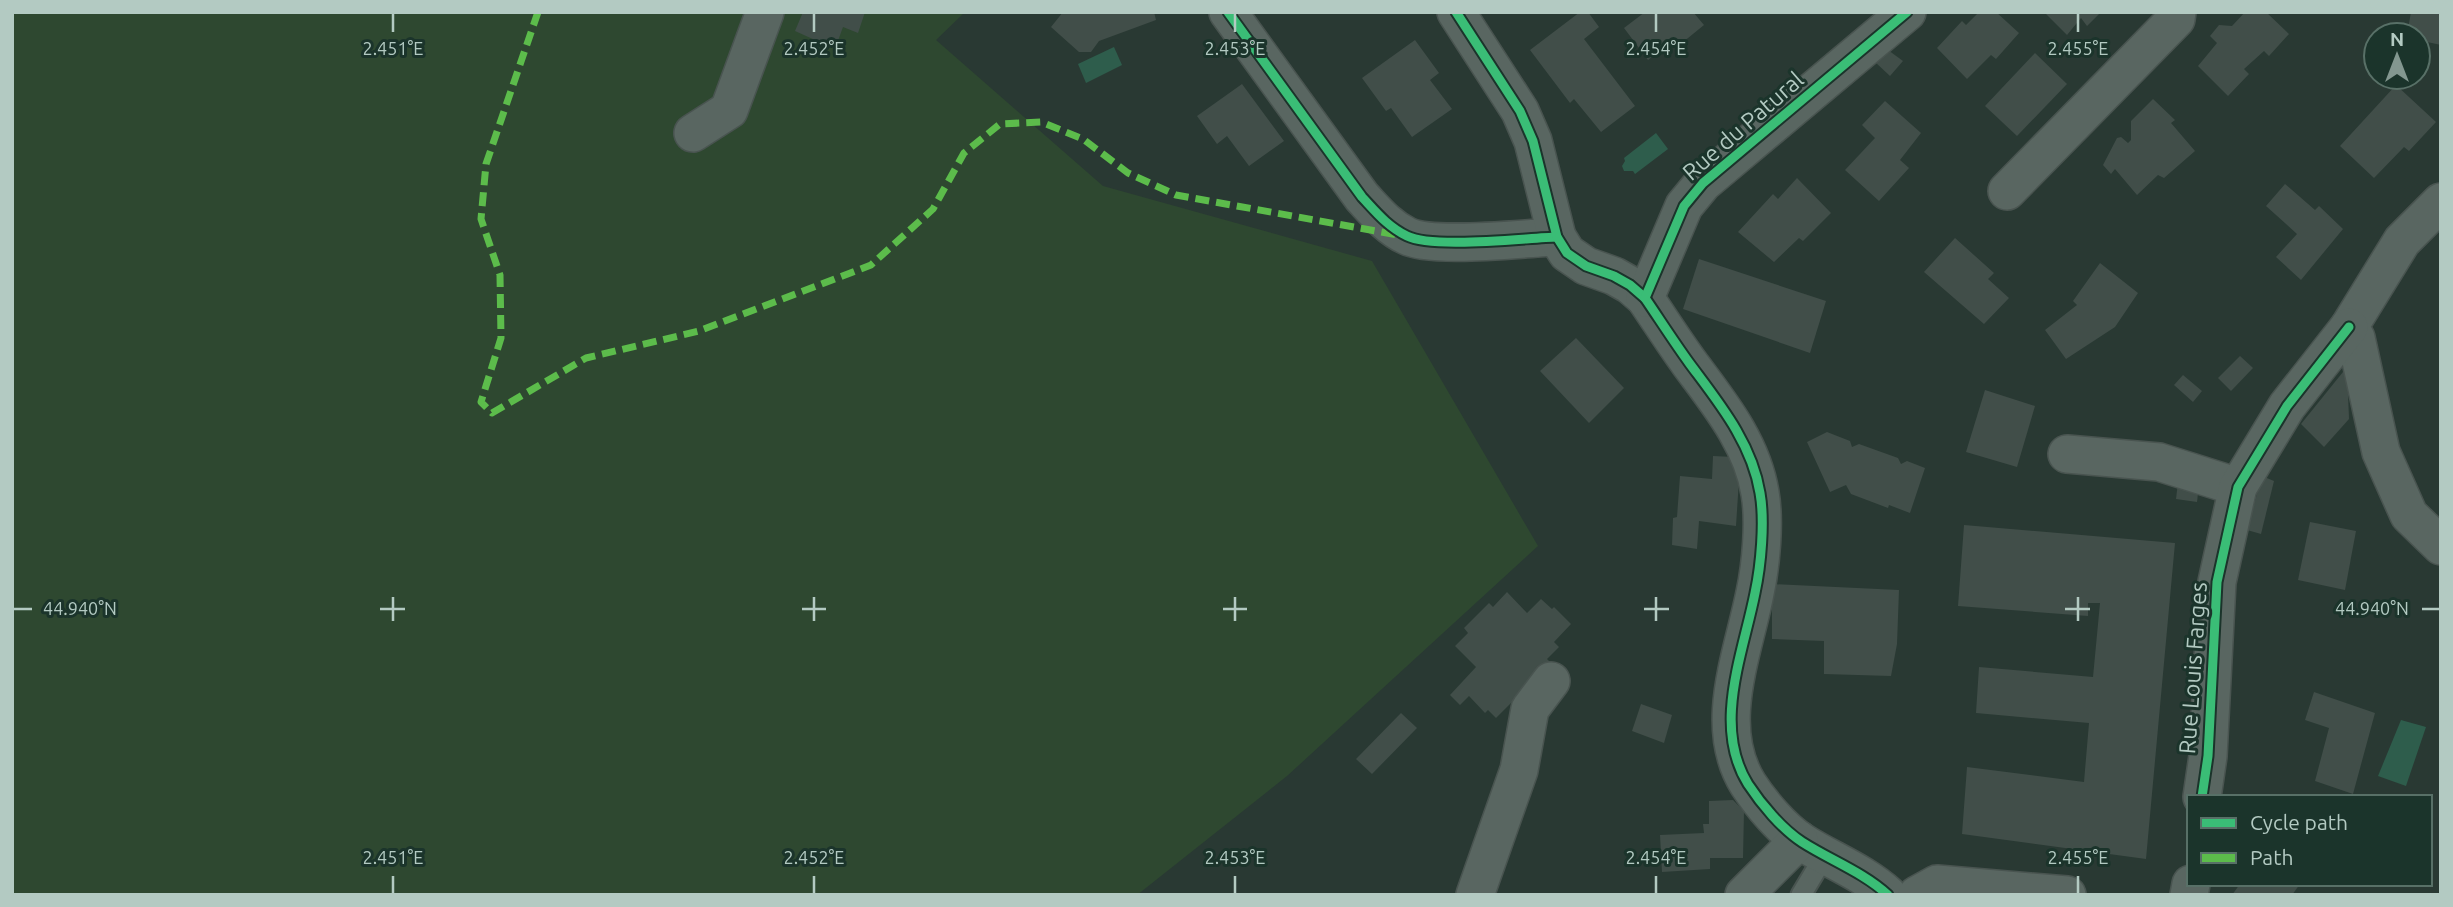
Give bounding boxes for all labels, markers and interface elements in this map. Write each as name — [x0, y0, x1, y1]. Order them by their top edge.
north arrow — [2362, 21, 2432, 91]
text: N — [2390, 28, 2404, 50]
text: 2.451°E — [363, 38, 423, 58]
text: 2.452°E — [784, 38, 844, 58]
text: 2.453°E — [1205, 38, 1265, 58]
text: 2.454°E — [1626, 38, 1686, 58]
text: 2.455°E — [2048, 38, 2108, 58]
street label: Rue du Patural — [1677, 67, 1808, 185]
street label: Rue Louis Farges — [2174, 581, 2211, 755]
text: 44.940°N — [43, 598, 117, 618]
text: 44.940°N — [2335, 598, 2409, 618]
legend — [2187, 795, 2432, 886]
text: Cycle path — [2250, 810, 2348, 834]
text: Path — [2250, 845, 2293, 869]
text: 2.451°E — [363, 847, 423, 867]
text: 2.452°E — [784, 847, 844, 867]
text: 2.453°E — [1205, 847, 1265, 867]
text: 2.454°E — [1626, 847, 1686, 867]
text: 2.455°E — [2048, 847, 2108, 867]

